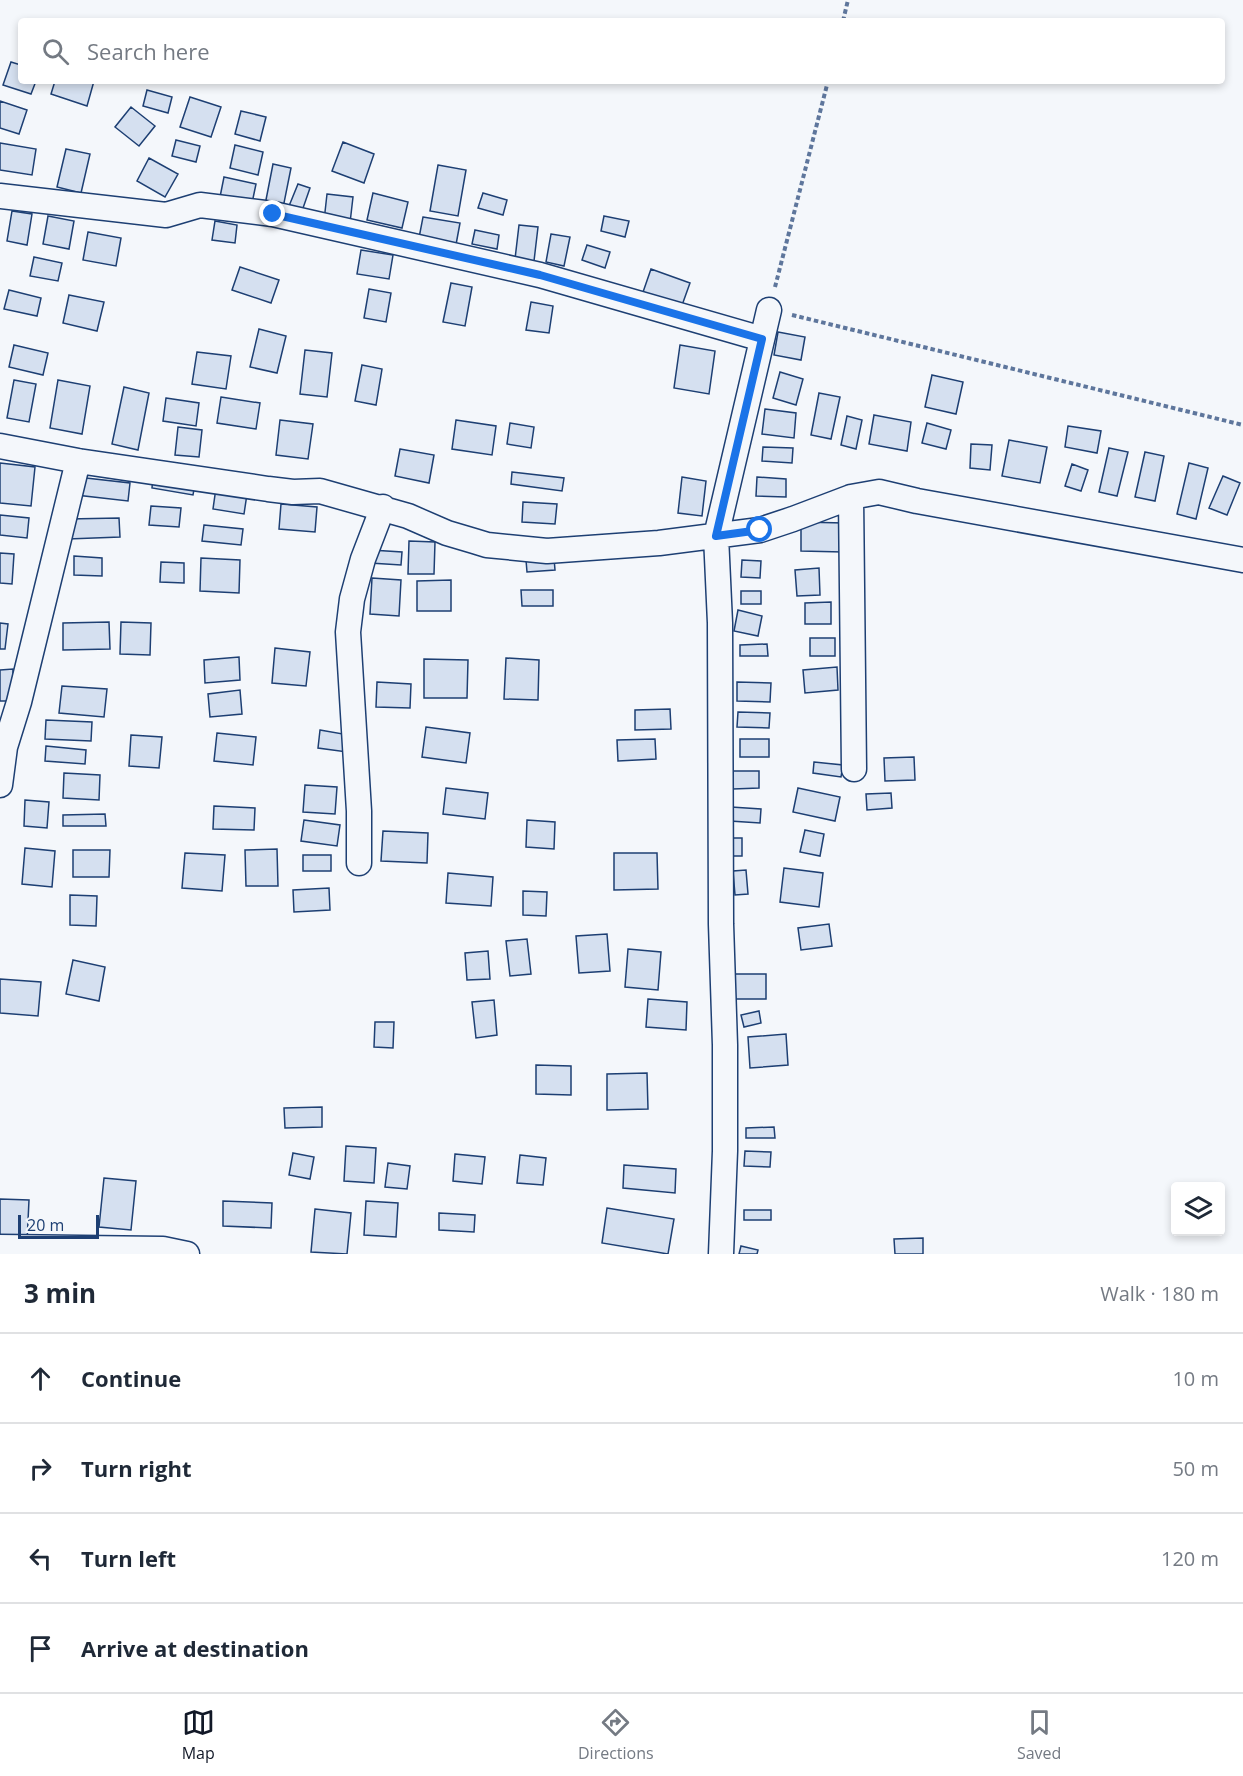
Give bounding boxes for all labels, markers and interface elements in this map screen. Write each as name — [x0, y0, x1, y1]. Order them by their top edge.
search box — [18, 18, 1225, 84]
icon: search — [39, 35, 72, 68]
text: Search here — [87, 36, 210, 66]
route end — [259, 200, 285, 226]
route start — [746, 516, 772, 542]
map controls — [1171, 1182, 1225, 1236]
button: layers — [1171, 1182, 1225, 1236]
scale bar — [18, 1212, 99, 1240]
text: 20 m — [27, 1214, 64, 1236]
text: 3 min — [24, 1275, 96, 1311]
text: Walk · 180 m — [1100, 1280, 1219, 1307]
icon: ahead — [24, 1362, 57, 1395]
text: Continue — [81, 1363, 181, 1393]
text: 10 m — [1172, 1365, 1219, 1392]
icon: right — [24, 1452, 57, 1485]
text: Turn right — [81, 1453, 192, 1483]
text: 50 m — [1172, 1455, 1219, 1482]
icon: left — [24, 1542, 57, 1575]
text: Turn left — [81, 1543, 176, 1573]
text: 120 m — [1161, 1545, 1219, 1572]
icon: arrive — [24, 1632, 57, 1665]
text: Arrive at destination — [81, 1633, 309, 1663]
tab: Map — [182, 1706, 215, 1764]
tab: Directions — [578, 1706, 654, 1764]
tab: Saved — [1017, 1706, 1061, 1764]

